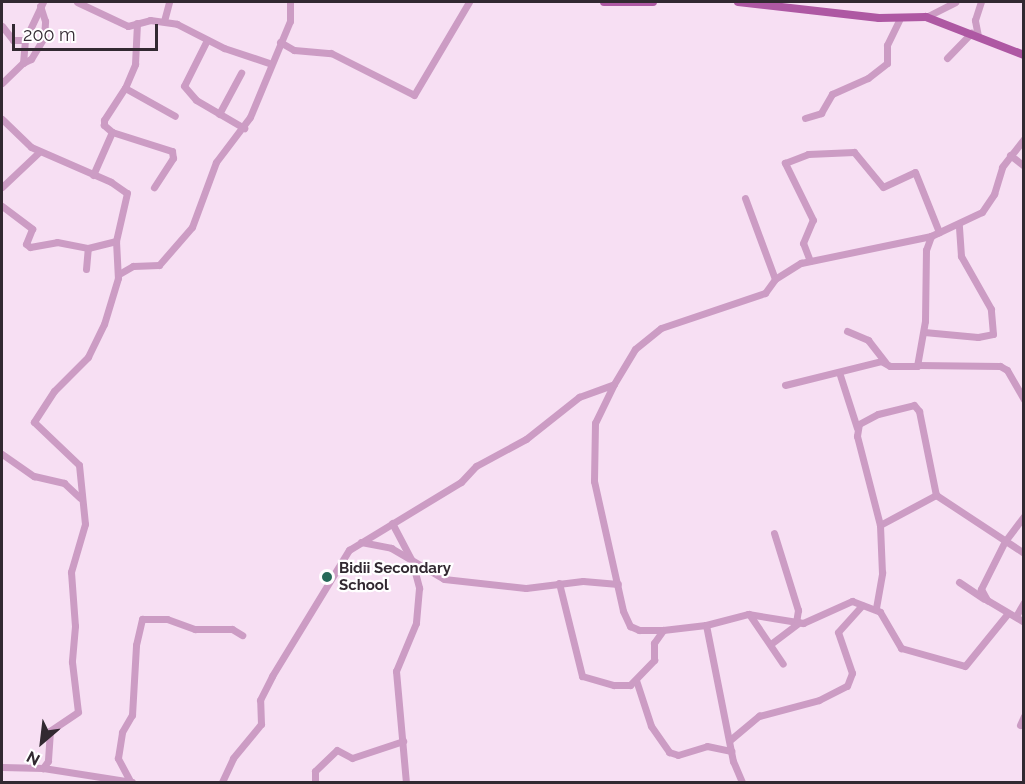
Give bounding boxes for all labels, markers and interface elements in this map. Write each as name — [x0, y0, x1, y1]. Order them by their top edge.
scale bar — [15, 12, 160, 50]
text: 200 m — [23, 24, 76, 45]
place label: Bidii Secondary School — [339, 559, 451, 594]
marker: Bidii Secondary School — [320, 570, 334, 584]
north arrow — [12, 712, 72, 772]
text: N — [23, 747, 43, 770]

